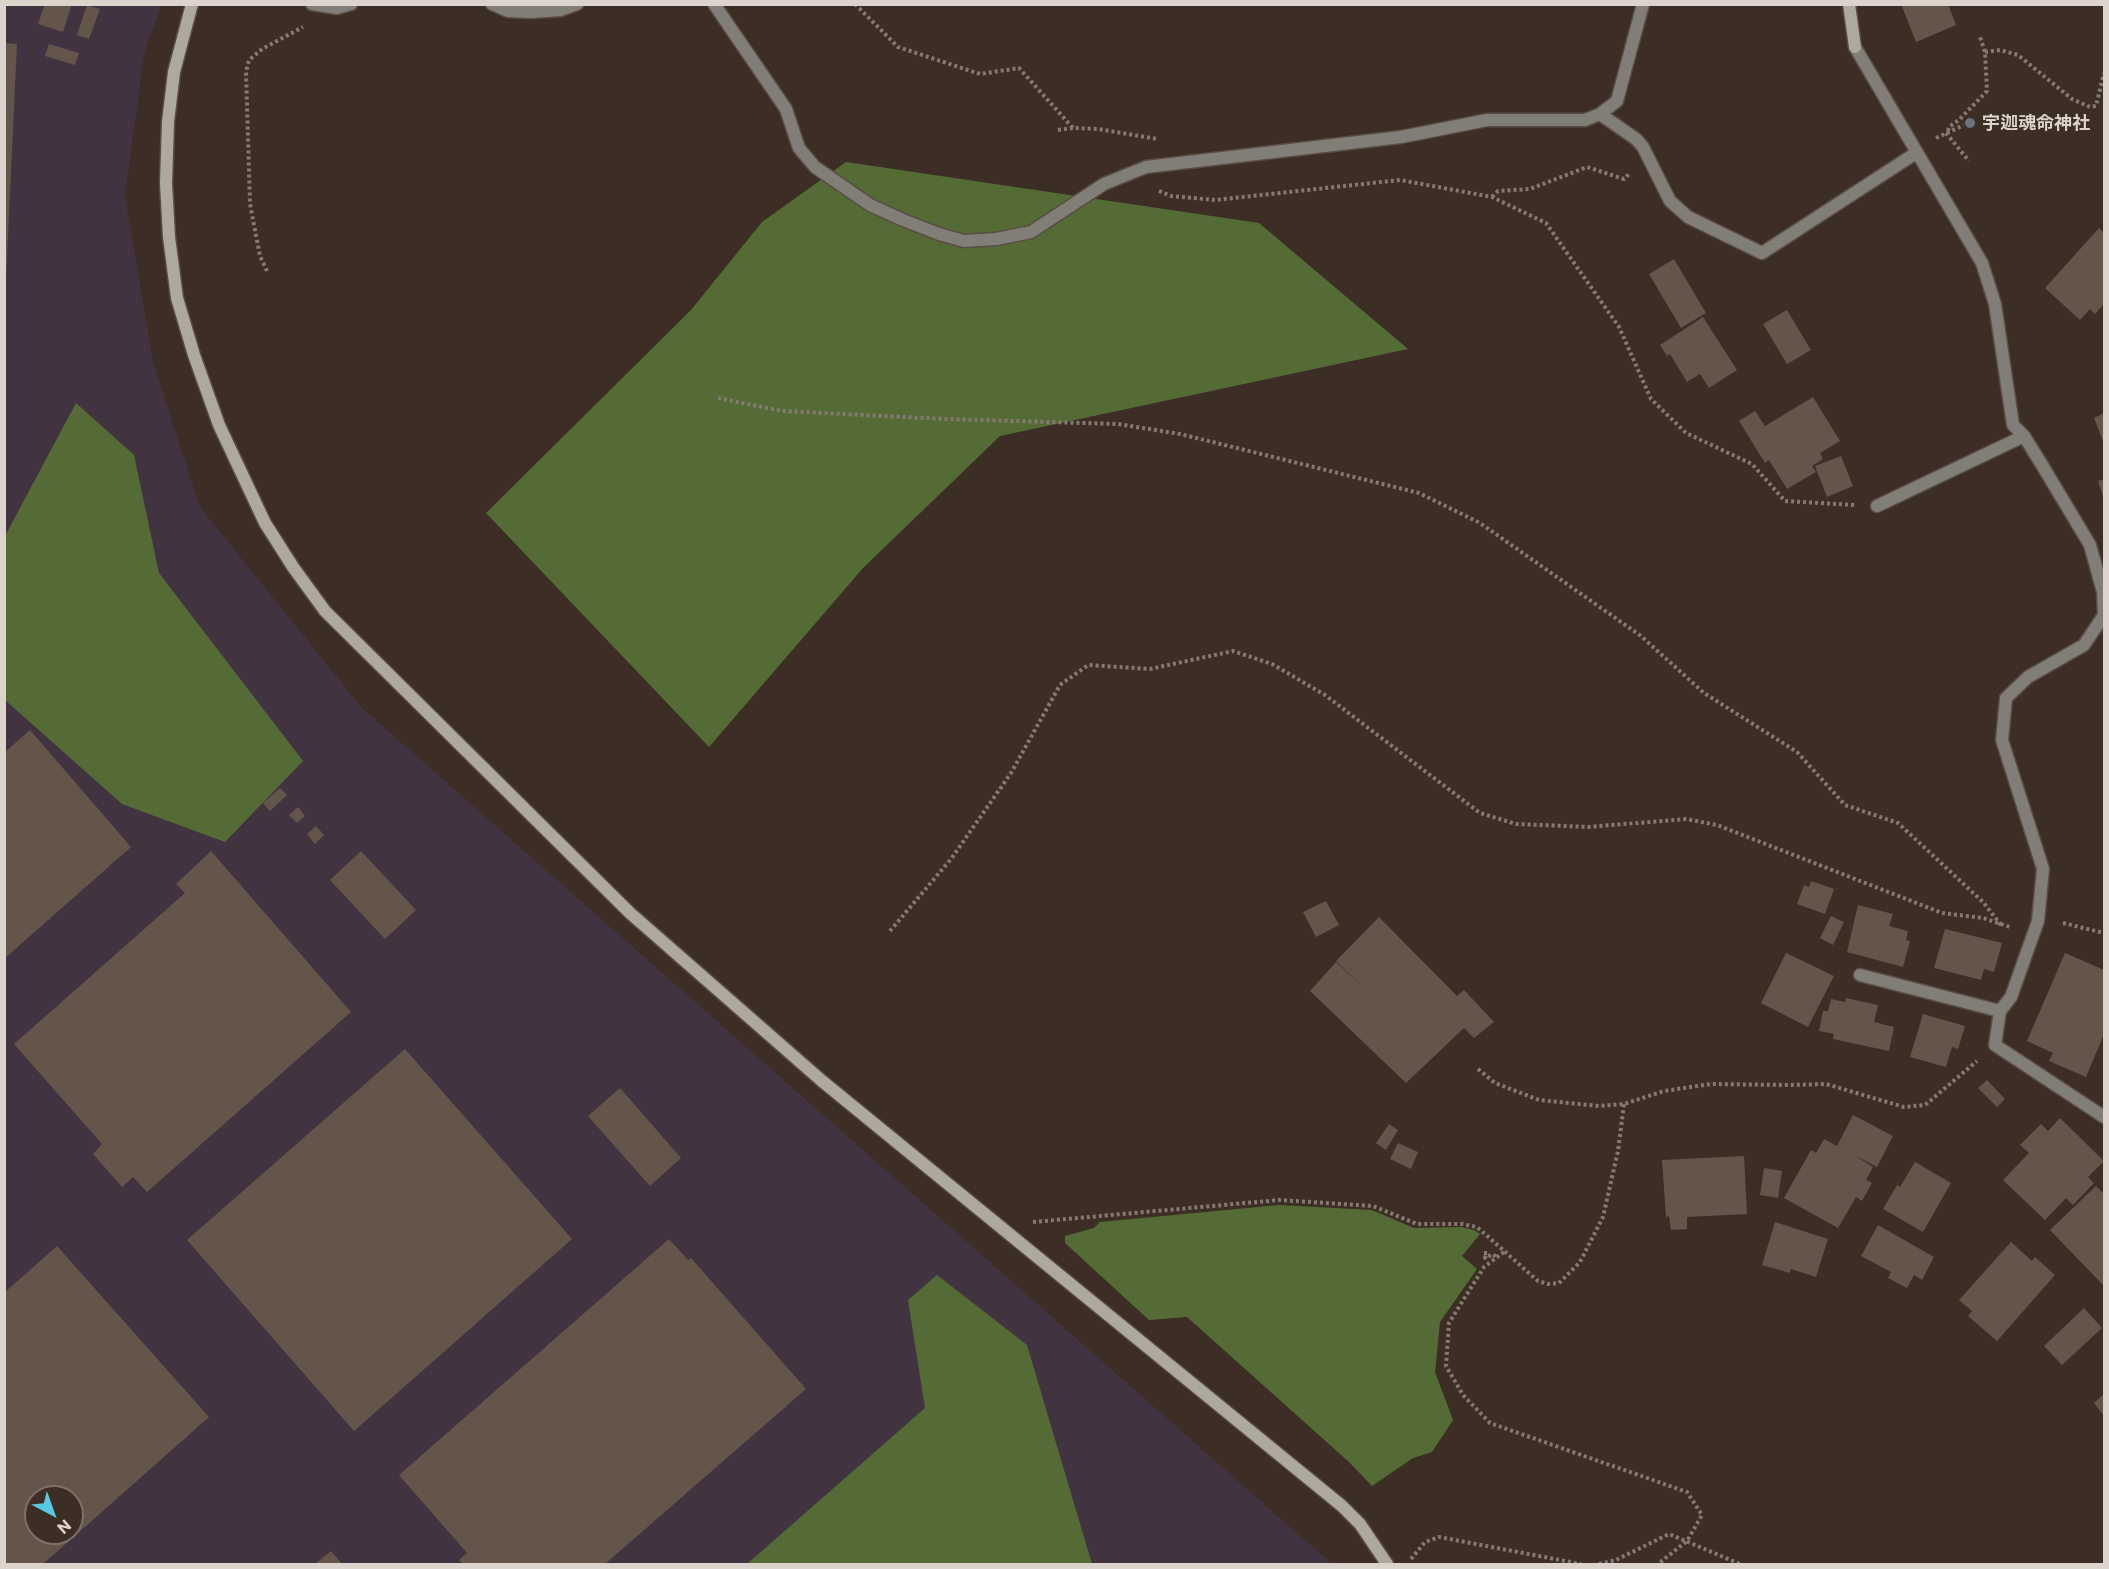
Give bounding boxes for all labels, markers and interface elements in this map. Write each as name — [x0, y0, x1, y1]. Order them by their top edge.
place label: 宇迦魂命神社 — [1982, 112, 2090, 134]
marker: 宇迦魂命神社 — [1963, 116, 1977, 130]
north arrow — [24, 1485, 84, 1545]
text: N — [54, 1516, 76, 1539]

